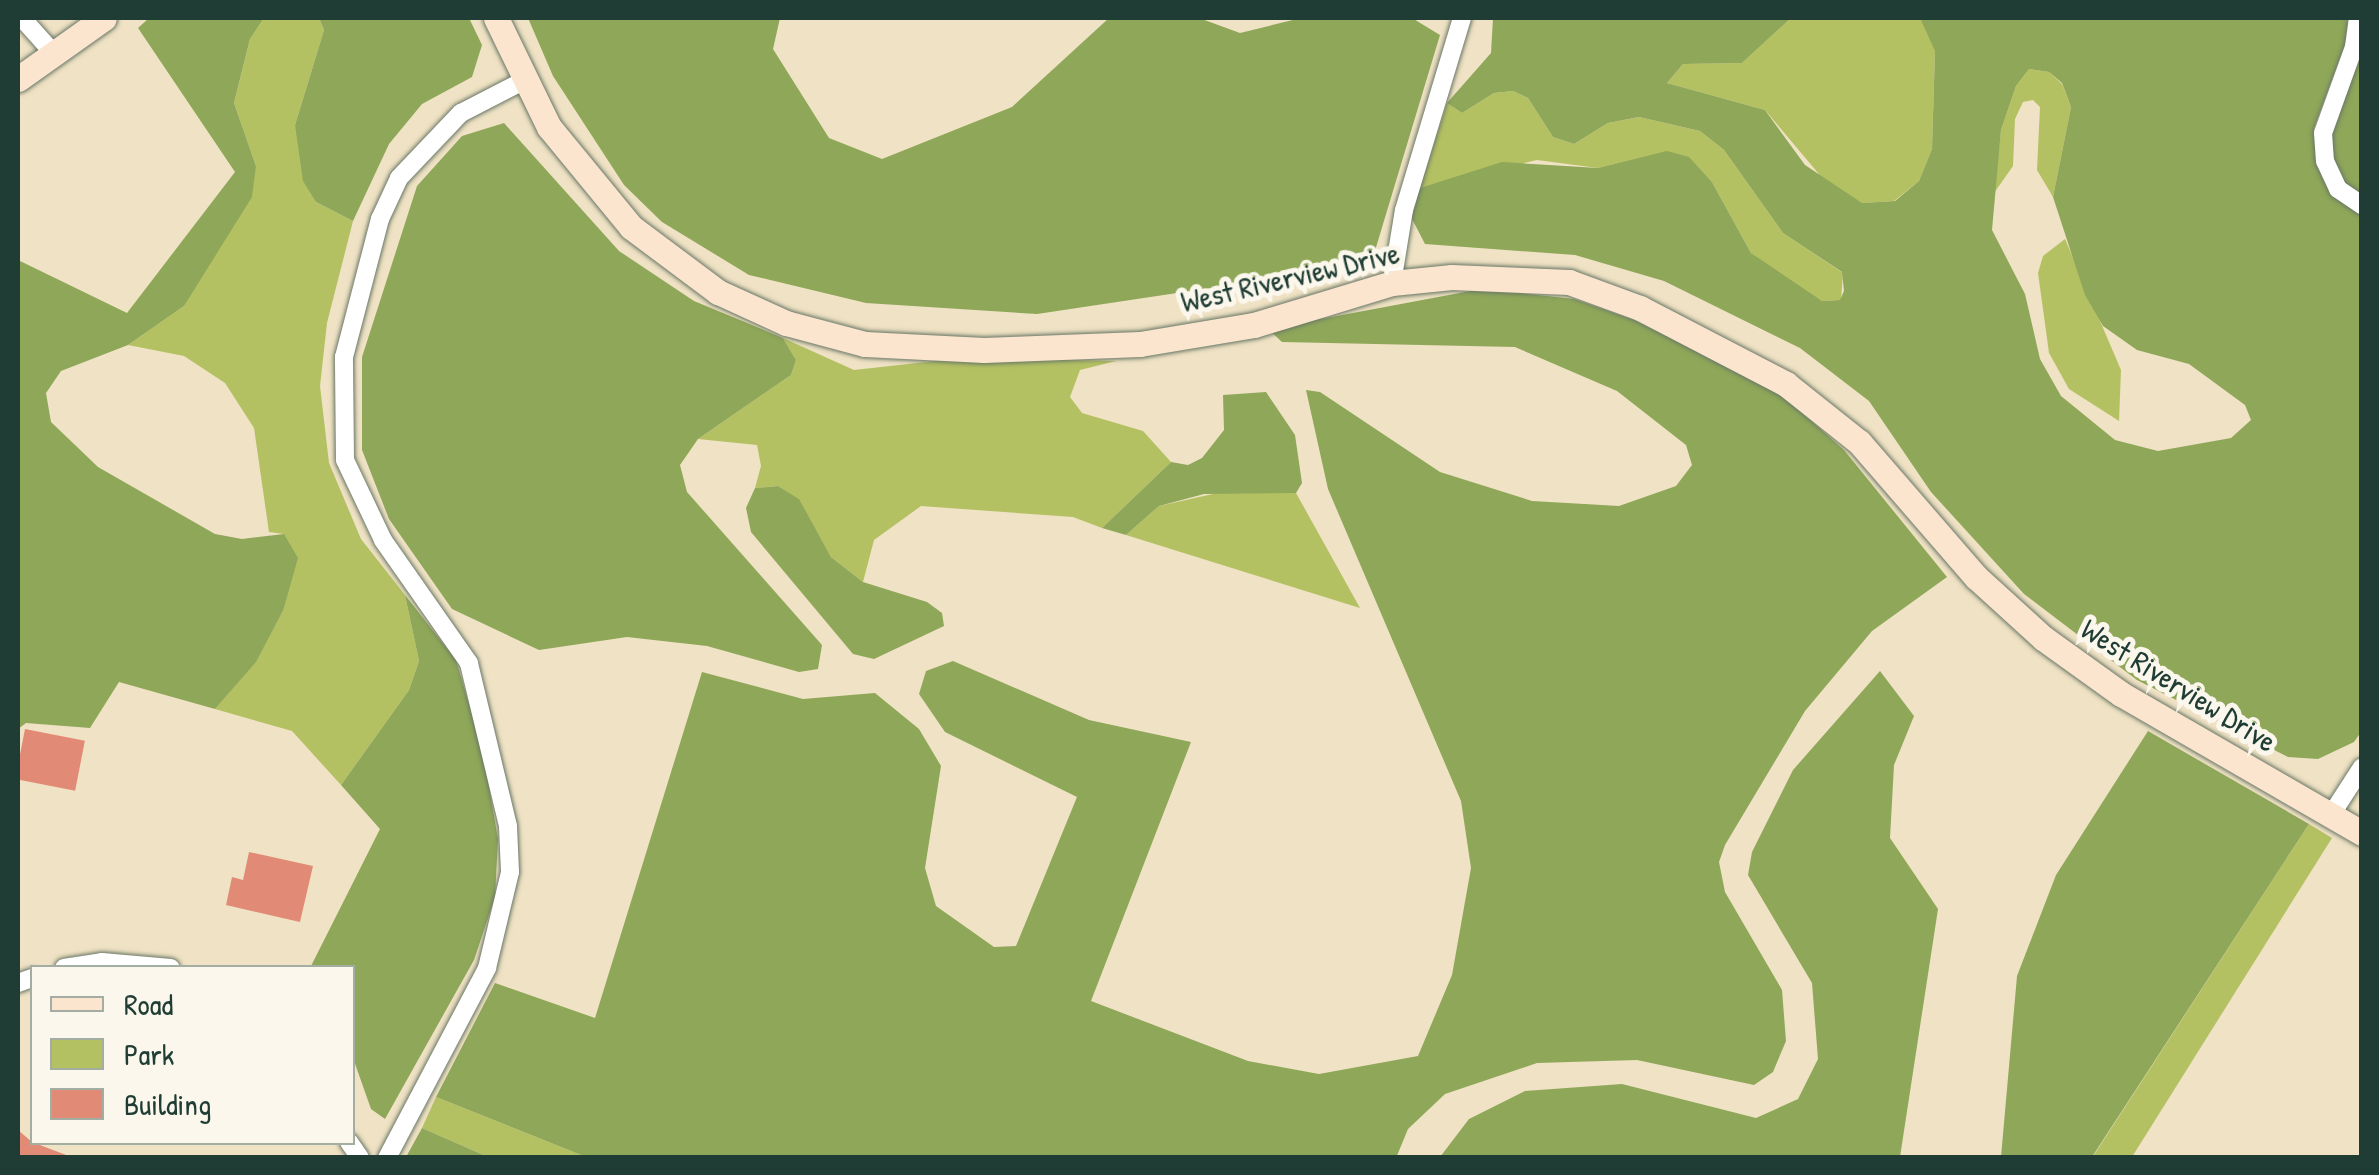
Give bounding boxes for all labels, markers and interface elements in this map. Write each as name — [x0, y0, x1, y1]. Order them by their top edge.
street label: West Riverview Drive — [1177, 234, 1403, 320]
street label: West Riverview Drive — [2075, 611, 2283, 759]
legend — [30, 965, 355, 1145]
text: Road — [124, 984, 173, 1024]
text: Park — [124, 1034, 174, 1074]
text: Building — [124, 1084, 211, 1124]

